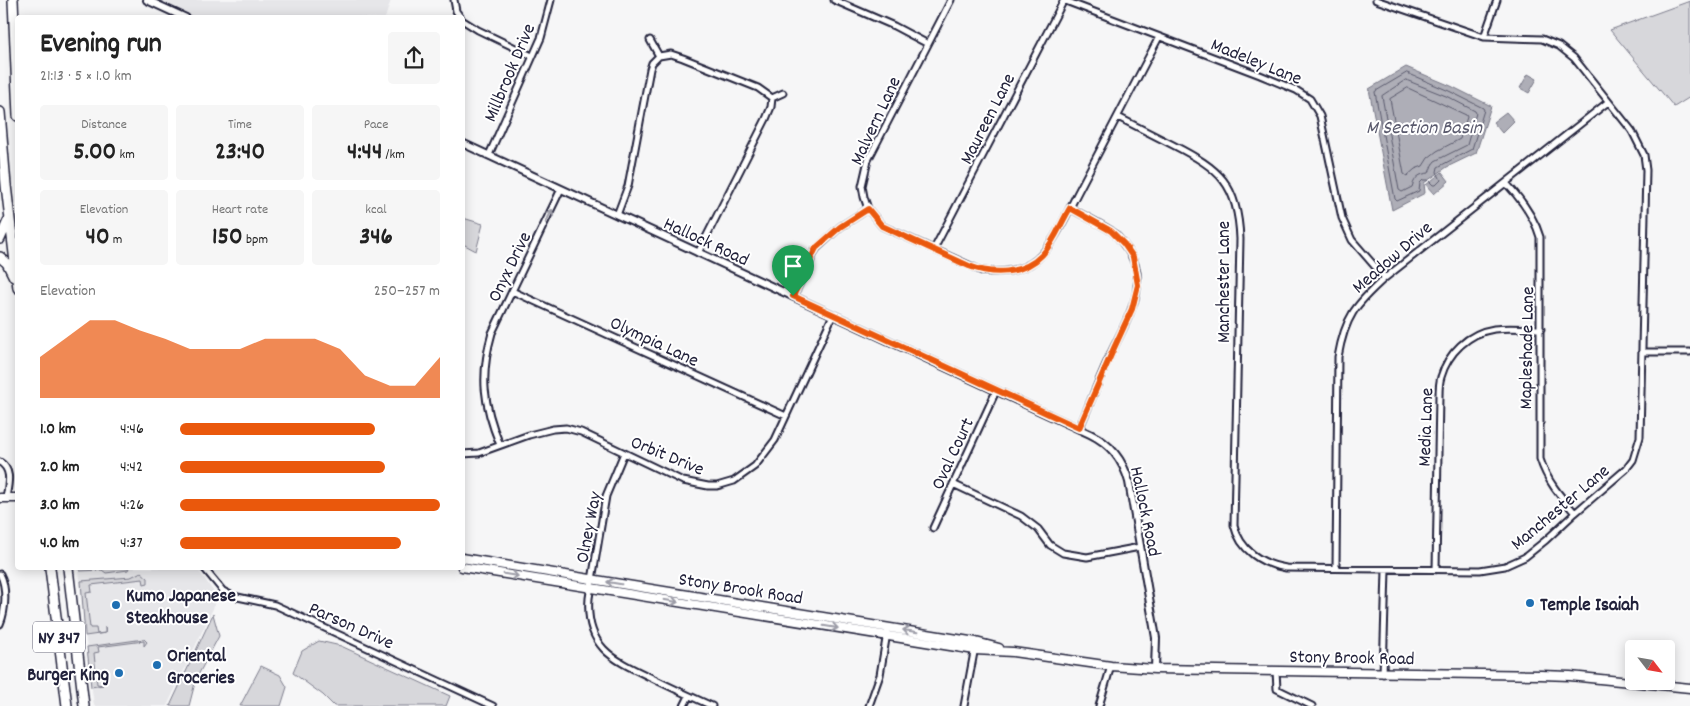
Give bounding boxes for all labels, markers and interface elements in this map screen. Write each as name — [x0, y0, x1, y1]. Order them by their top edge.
street label: Millbrook Drive — [478, 20, 544, 127]
text: Evening run — [40, 26, 162, 66]
button: share — [388, 32, 440, 84]
street label: Madeley Lane — [1206, 33, 1305, 94]
text: 21:13 · 5 × 1.0 km — [40, 65, 132, 88]
street label: Maureen Lane — [955, 69, 1024, 170]
street label: Malvern Lane — [845, 73, 909, 170]
text: Distance — [81, 115, 127, 135]
text: Time — [228, 115, 252, 135]
text: Pace — [364, 115, 388, 135]
water label: M Section Basin — [1366, 115, 1483, 143]
text: 5.00 — [73, 135, 116, 171]
text: 23:40 — [215, 135, 265, 171]
text: 4:44 — [347, 135, 382, 171]
text: km — [116, 145, 135, 165]
text: /km — [382, 145, 405, 165]
text: Elevation — [80, 200, 128, 220]
text: Heart rate — [212, 200, 268, 220]
text: kcal — [365, 200, 387, 220]
one-way arrow — [544, 209, 554, 224]
street label: Hallock Road — [658, 212, 753, 275]
street label: Meadow Drive — [1347, 216, 1440, 301]
text: 40 — [86, 220, 110, 256]
text: 150 — [212, 220, 243, 256]
text: 346 — [359, 220, 393, 256]
street label: Manchester Lane — [1212, 221, 1239, 343]
street label: Onyx Drive — [482, 228, 540, 307]
text: m — [110, 230, 122, 250]
text: bpm — [243, 230, 268, 250]
pin — [772, 245, 814, 296]
icon: arrive — [779, 252, 807, 280]
text: Elevation — [40, 280, 96, 303]
text: 250–257 m — [374, 280, 440, 303]
street label: Mapleshade Lane — [1514, 286, 1543, 410]
street label: Olympia Lane — [605, 311, 703, 376]
street label: Media Lane — [1413, 387, 1442, 467]
street label: Oval Court — [926, 414, 983, 495]
text: 1.0 km — [40, 418, 76, 441]
text: 4:46 — [120, 418, 144, 441]
street label: Orbit Drive — [626, 430, 708, 484]
text: 2.0 km — [40, 456, 80, 479]
text: 4:42 — [120, 456, 143, 479]
street label: Manchester Lane — [1506, 459, 1617, 558]
street label: Hallock Road — [1121, 464, 1166, 559]
street label: Olney Way — [570, 489, 611, 566]
text: 3.0 km — [40, 494, 80, 517]
text: 4:26 — [120, 494, 144, 517]
text: 4.0 km — [40, 532, 79, 555]
text: 4:37 — [120, 532, 143, 555]
street label: Stony Brook Road — [676, 567, 804, 614]
one-way arrow — [502, 570, 518, 580]
one-way arrow — [606, 577, 622, 587]
place label: Kumo Japanese Steakhouse — [126, 584, 236, 633]
place label: Temple Isaiah — [1540, 593, 1639, 620]
street label: Parson Drive — [304, 596, 398, 658]
one-way arrow — [663, 596, 679, 606]
marker: Temple Isaiah — [1524, 597, 1536, 609]
marker: Kumo Japanese Steakhouse — [110, 599, 122, 611]
road number: NY 347 — [33, 622, 85, 652]
one-way arrow — [823, 622, 839, 632]
one-way arrow — [902, 626, 918, 636]
north arrow — [1625, 640, 1675, 690]
map controls — [1625, 640, 1675, 690]
place label: Oriental Groceries — [167, 644, 235, 693]
street label: Stony Brook Road — [1289, 645, 1415, 674]
marker: Oriental Groceries — [151, 659, 163, 671]
place label: Burger King — [27, 663, 109, 690]
marker: Burger King — [113, 667, 125, 679]

